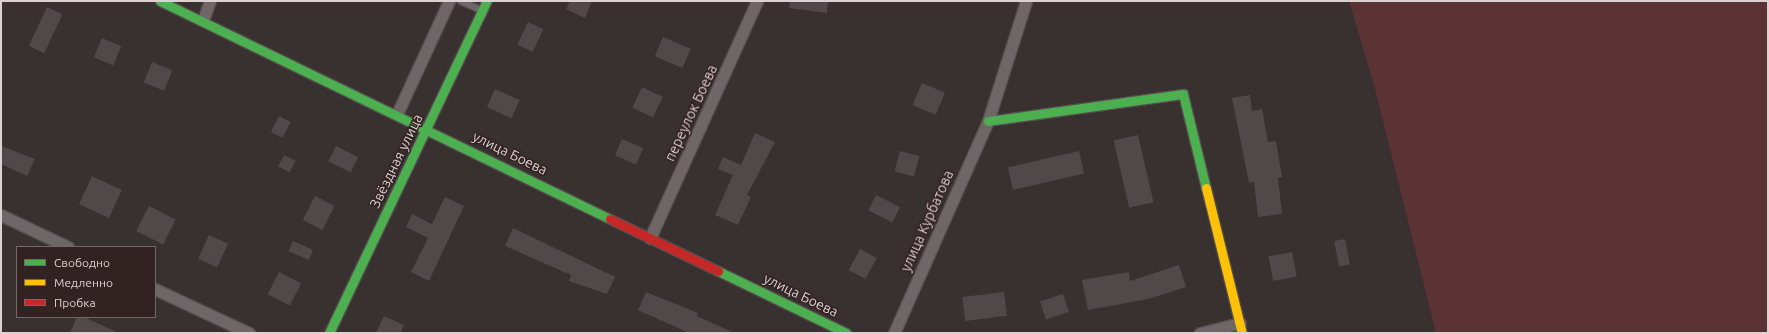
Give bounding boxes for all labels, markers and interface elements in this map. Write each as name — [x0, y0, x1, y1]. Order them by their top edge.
street label: переулок Боева — [661, 62, 721, 164]
street label: Звёздная улица — [366, 111, 426, 211]
street label: улица Боева — [470, 128, 550, 178]
street label: улица Курбатова — [897, 168, 957, 274]
legend — [16, 246, 156, 318]
text: Свободно — [54, 256, 110, 269]
street label: улица Боева — [761, 270, 841, 320]
text: Медленно — [54, 276, 113, 289]
text: Пробка — [54, 296, 96, 309]

